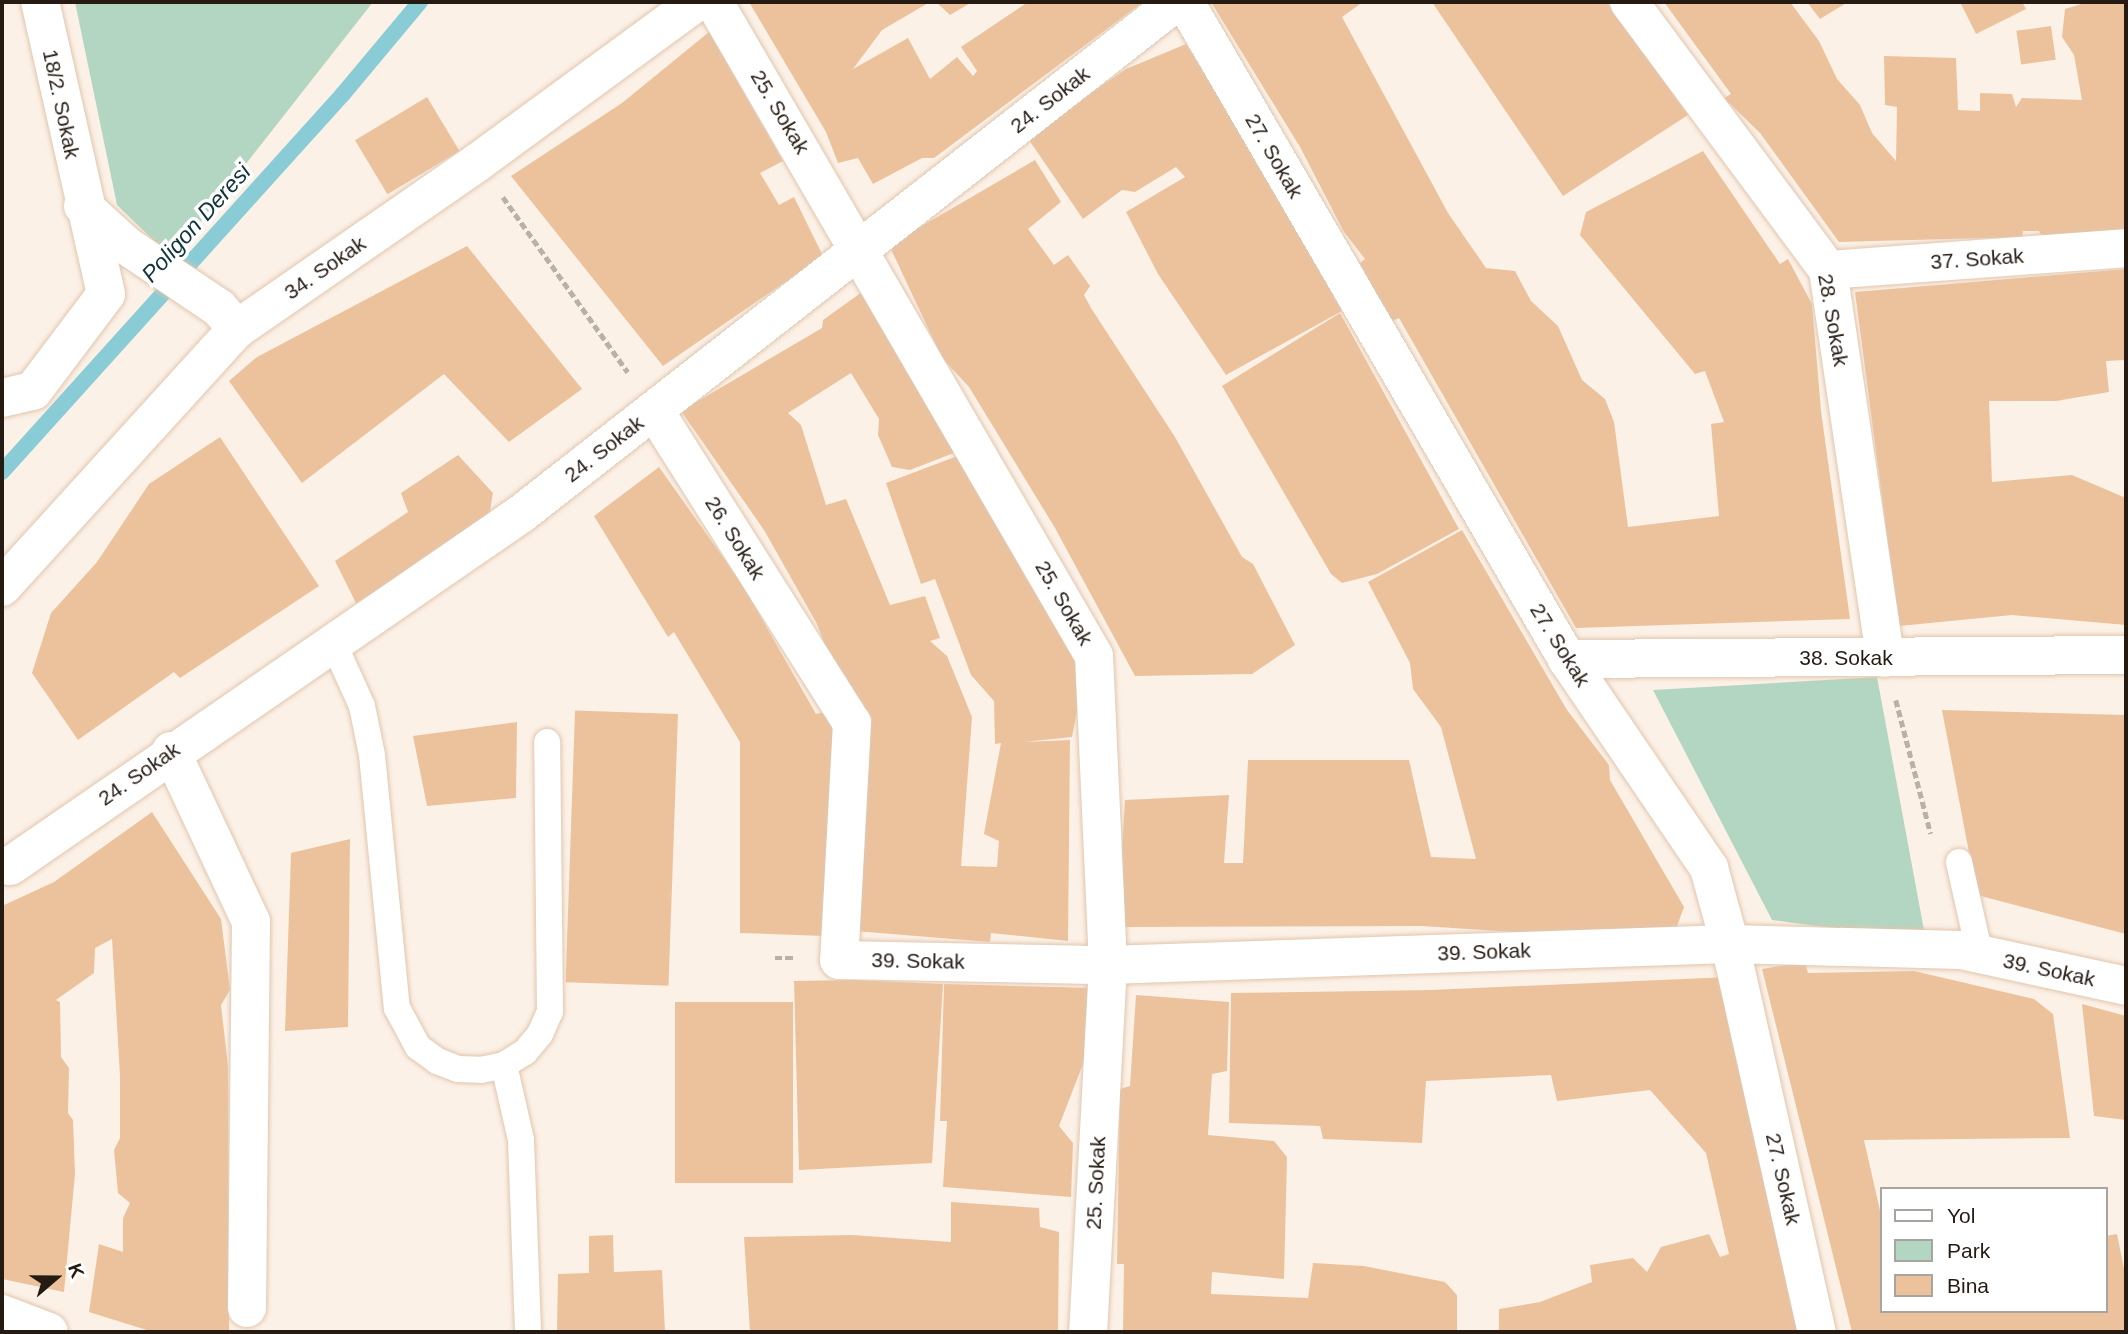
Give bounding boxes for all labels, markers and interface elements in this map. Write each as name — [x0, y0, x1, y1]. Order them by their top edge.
street label: 18/2. Sokak — [37, 47, 85, 161]
street label: 24. Sokak — [1005, 61, 1095, 139]
street label: 25. Sokak — [745, 65, 815, 159]
street label: 27. Sokak — [1240, 109, 1308, 203]
water label: Poligon Deresi — [136, 158, 256, 288]
street label: 34. Sokak — [280, 231, 370, 305]
street label: 37. Sokak — [1930, 243, 2024, 275]
street label: 28. Sokak — [1812, 272, 1854, 368]
street label: 24. Sokak — [559, 410, 649, 488]
street label: 26. Sokak — [700, 492, 770, 584]
street label: 25. Sokak — [1030, 556, 1098, 650]
street label: 27. Sokak — [1525, 599, 1595, 691]
street label: 38. Sokak — [1799, 645, 1893, 671]
street label: 24. Sokak — [94, 737, 184, 811]
street label: 39. Sokak — [1437, 938, 1531, 966]
street label: 39. Sokak — [871, 948, 965, 974]
street label: 39. Sokak — [2001, 948, 2097, 992]
street label: 27. Sokak — [1760, 1131, 1806, 1227]
street label: 25. Sokak — [1081, 1136, 1111, 1230]
legend — [1880, 1187, 2107, 1313]
text: Yol — [1947, 1204, 1975, 1227]
text: Park — [1947, 1239, 1990, 1262]
north arrow — [21, 1243, 91, 1313]
text: K — [64, 1261, 88, 1281]
text: Bina — [1947, 1274, 1989, 1297]

